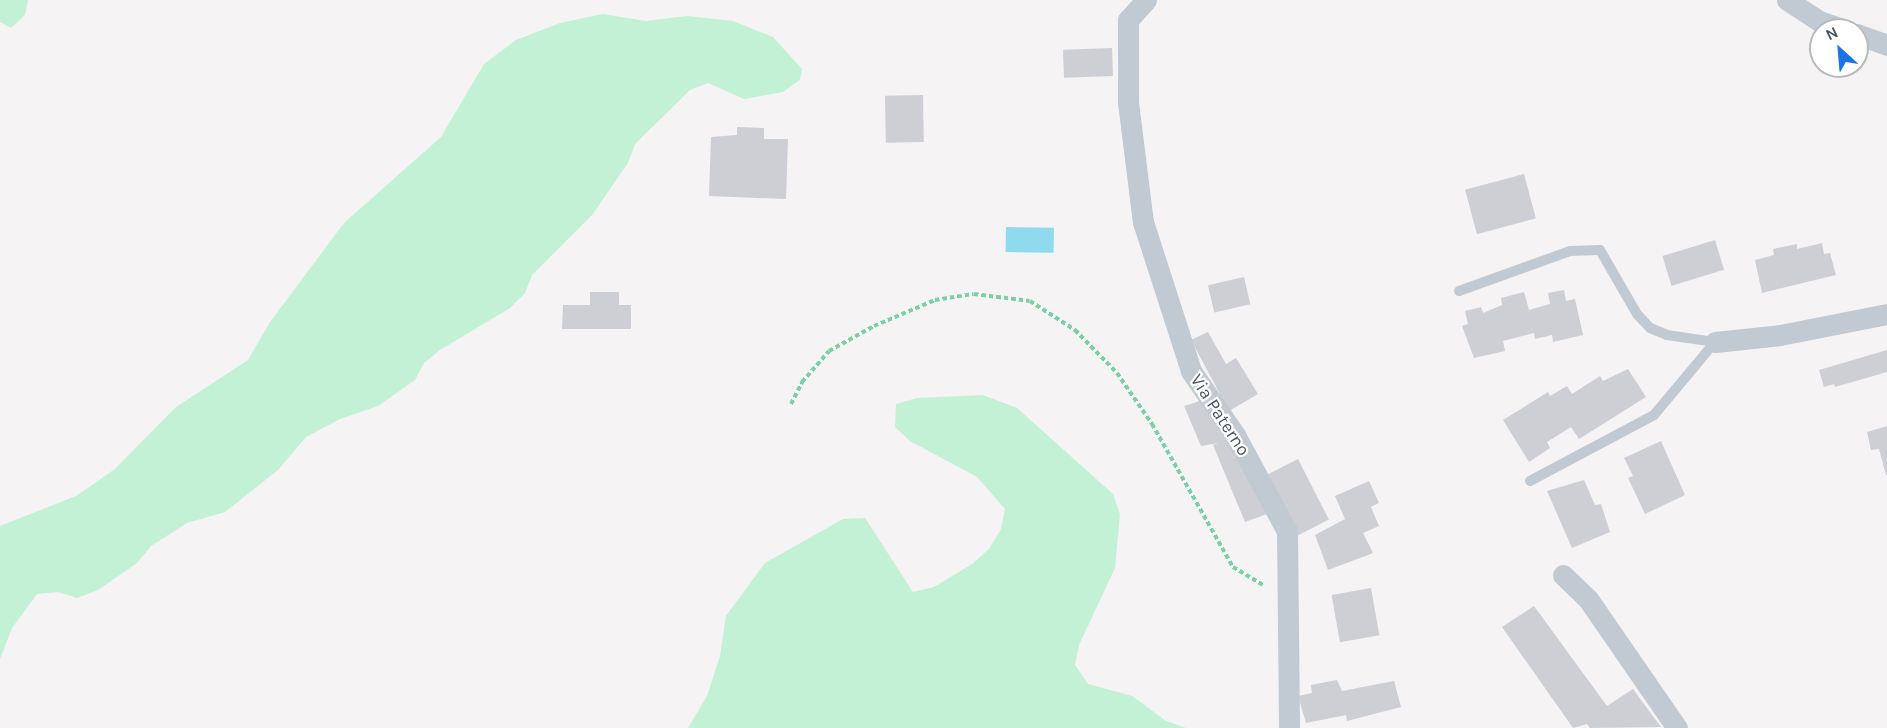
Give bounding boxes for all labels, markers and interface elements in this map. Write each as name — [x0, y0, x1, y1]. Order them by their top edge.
north arrow — [1809, 18, 1869, 78]
text: N — [1822, 22, 1841, 44]
street label: Via Paterno — [1186, 370, 1254, 460]

